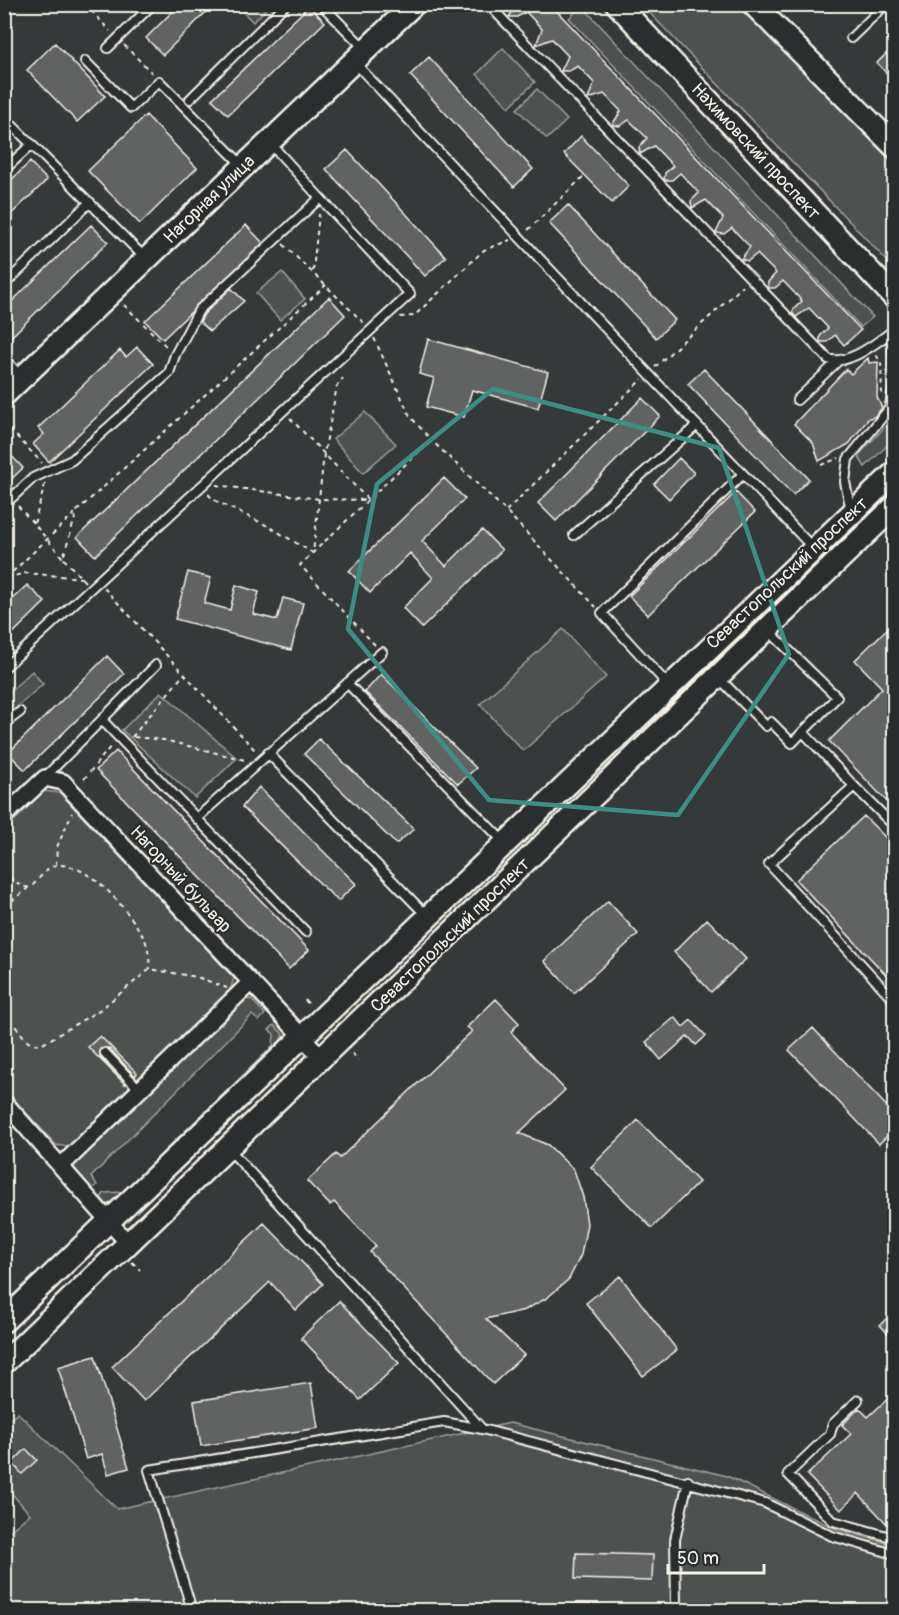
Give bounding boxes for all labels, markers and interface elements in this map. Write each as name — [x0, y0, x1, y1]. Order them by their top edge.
street label: Нахимовский проспект — [686, 78, 825, 225]
street label: Нагорная улица — [159, 150, 260, 249]
street label: Севастопольский проспект — [702, 492, 873, 654]
street label: Нагорный бульвар — [125, 821, 236, 938]
street label: Севастопольский проспект — [366, 853, 535, 1018]
scale bar — [668, 1537, 764, 1575]
text: 50 m — [677, 1547, 719, 1570]

